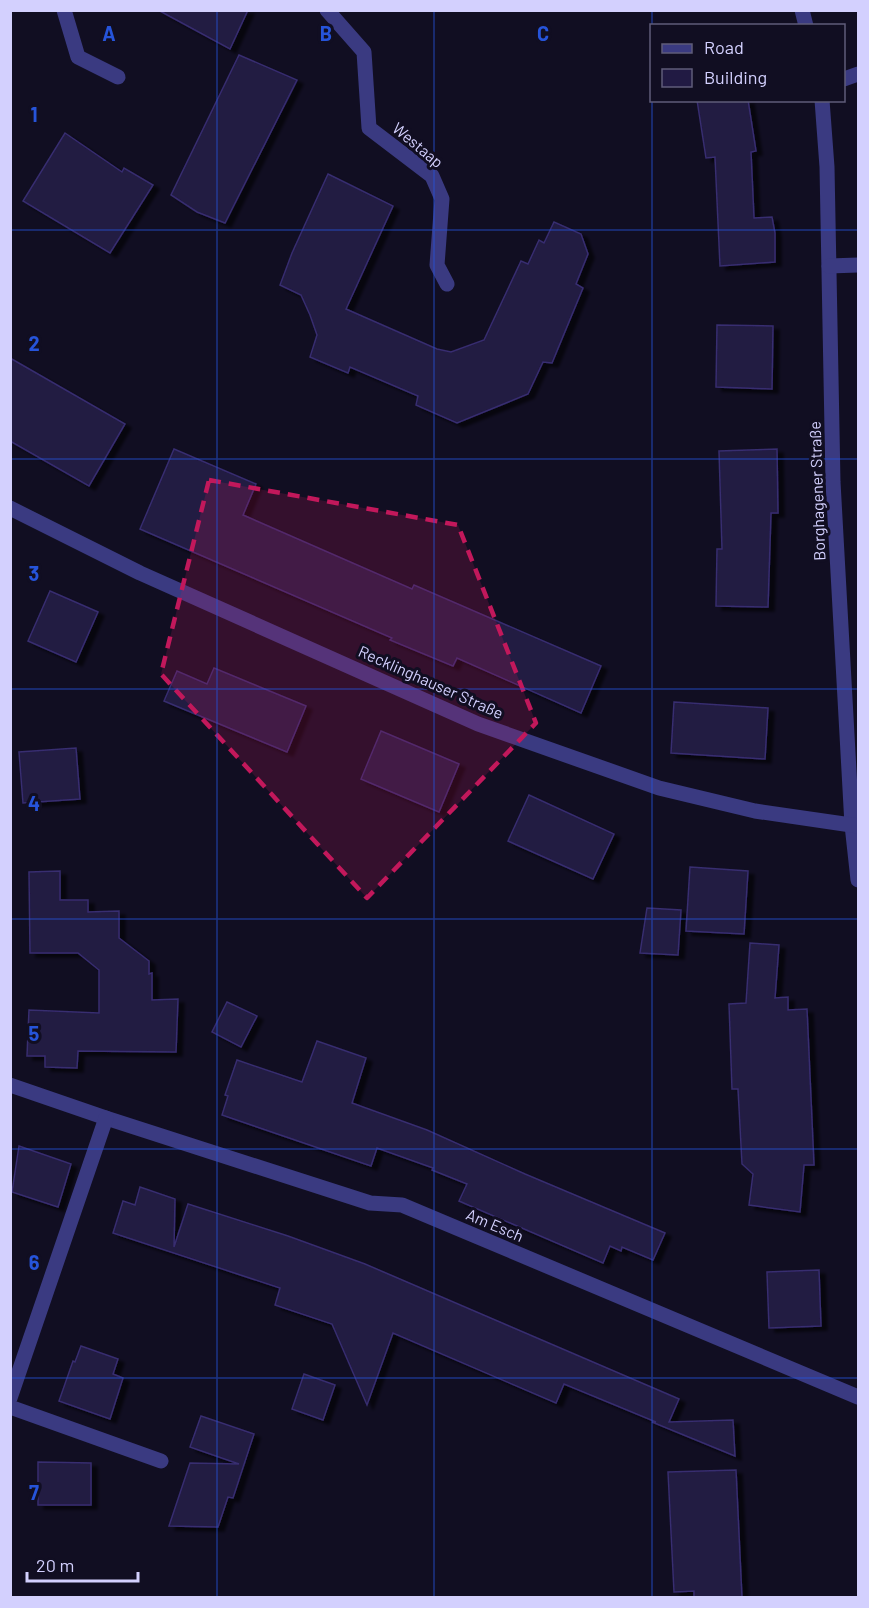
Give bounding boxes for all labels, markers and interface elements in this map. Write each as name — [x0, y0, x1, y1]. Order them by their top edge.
text: A — [102, 21, 116, 45]
text: B — [320, 21, 332, 45]
text: C — [537, 21, 549, 45]
legend — [650, 24, 845, 102]
text: Road — [704, 36, 744, 58]
text: Building — [704, 66, 767, 88]
text: 1 — [30, 102, 38, 126]
street label: Westaap — [389, 118, 448, 171]
text: 2 — [28, 331, 40, 355]
street label: Borghagener Straße — [805, 421, 828, 561]
text: 3 — [29, 561, 39, 585]
street label: Recklinghauser Straße — [356, 641, 507, 722]
text: 4 — [28, 791, 40, 815]
text: 5 — [29, 1021, 40, 1045]
street label: Am Esch — [464, 1204, 527, 1245]
text: 6 — [29, 1250, 40, 1274]
text: 7 — [29, 1480, 39, 1504]
scale bar — [27, 1545, 138, 1583]
text: 20 m — [36, 1554, 74, 1576]

